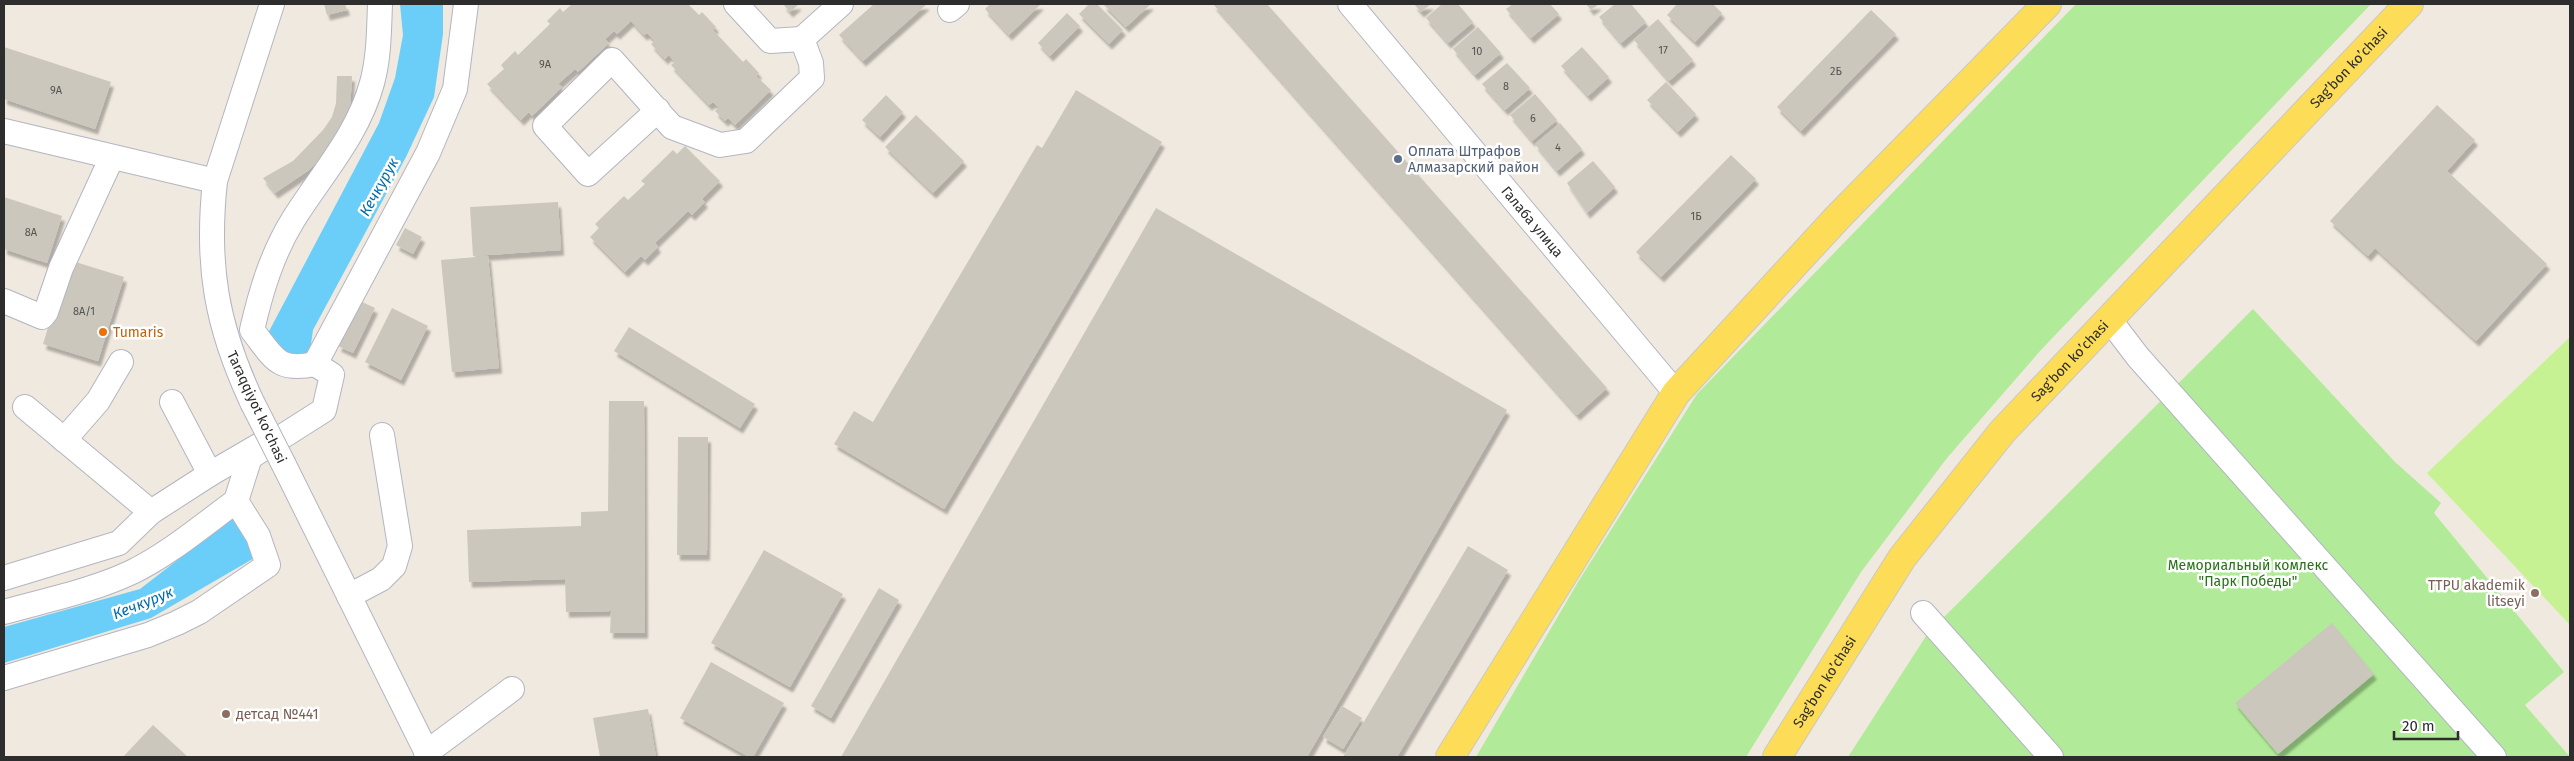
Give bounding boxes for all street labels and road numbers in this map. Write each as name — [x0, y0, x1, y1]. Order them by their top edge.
street label: Sag’bon ko’chasi — [2307, 24, 2391, 112]
street label: Галаба улица — [1497, 183, 1567, 261]
street label: Sag’bon ko’chasi — [2028, 317, 2112, 405]
street label: Taraqqiyot ko'chasi — [223, 348, 290, 466]
street label: Sag’bon ko’chasi — [1790, 633, 1860, 731]

